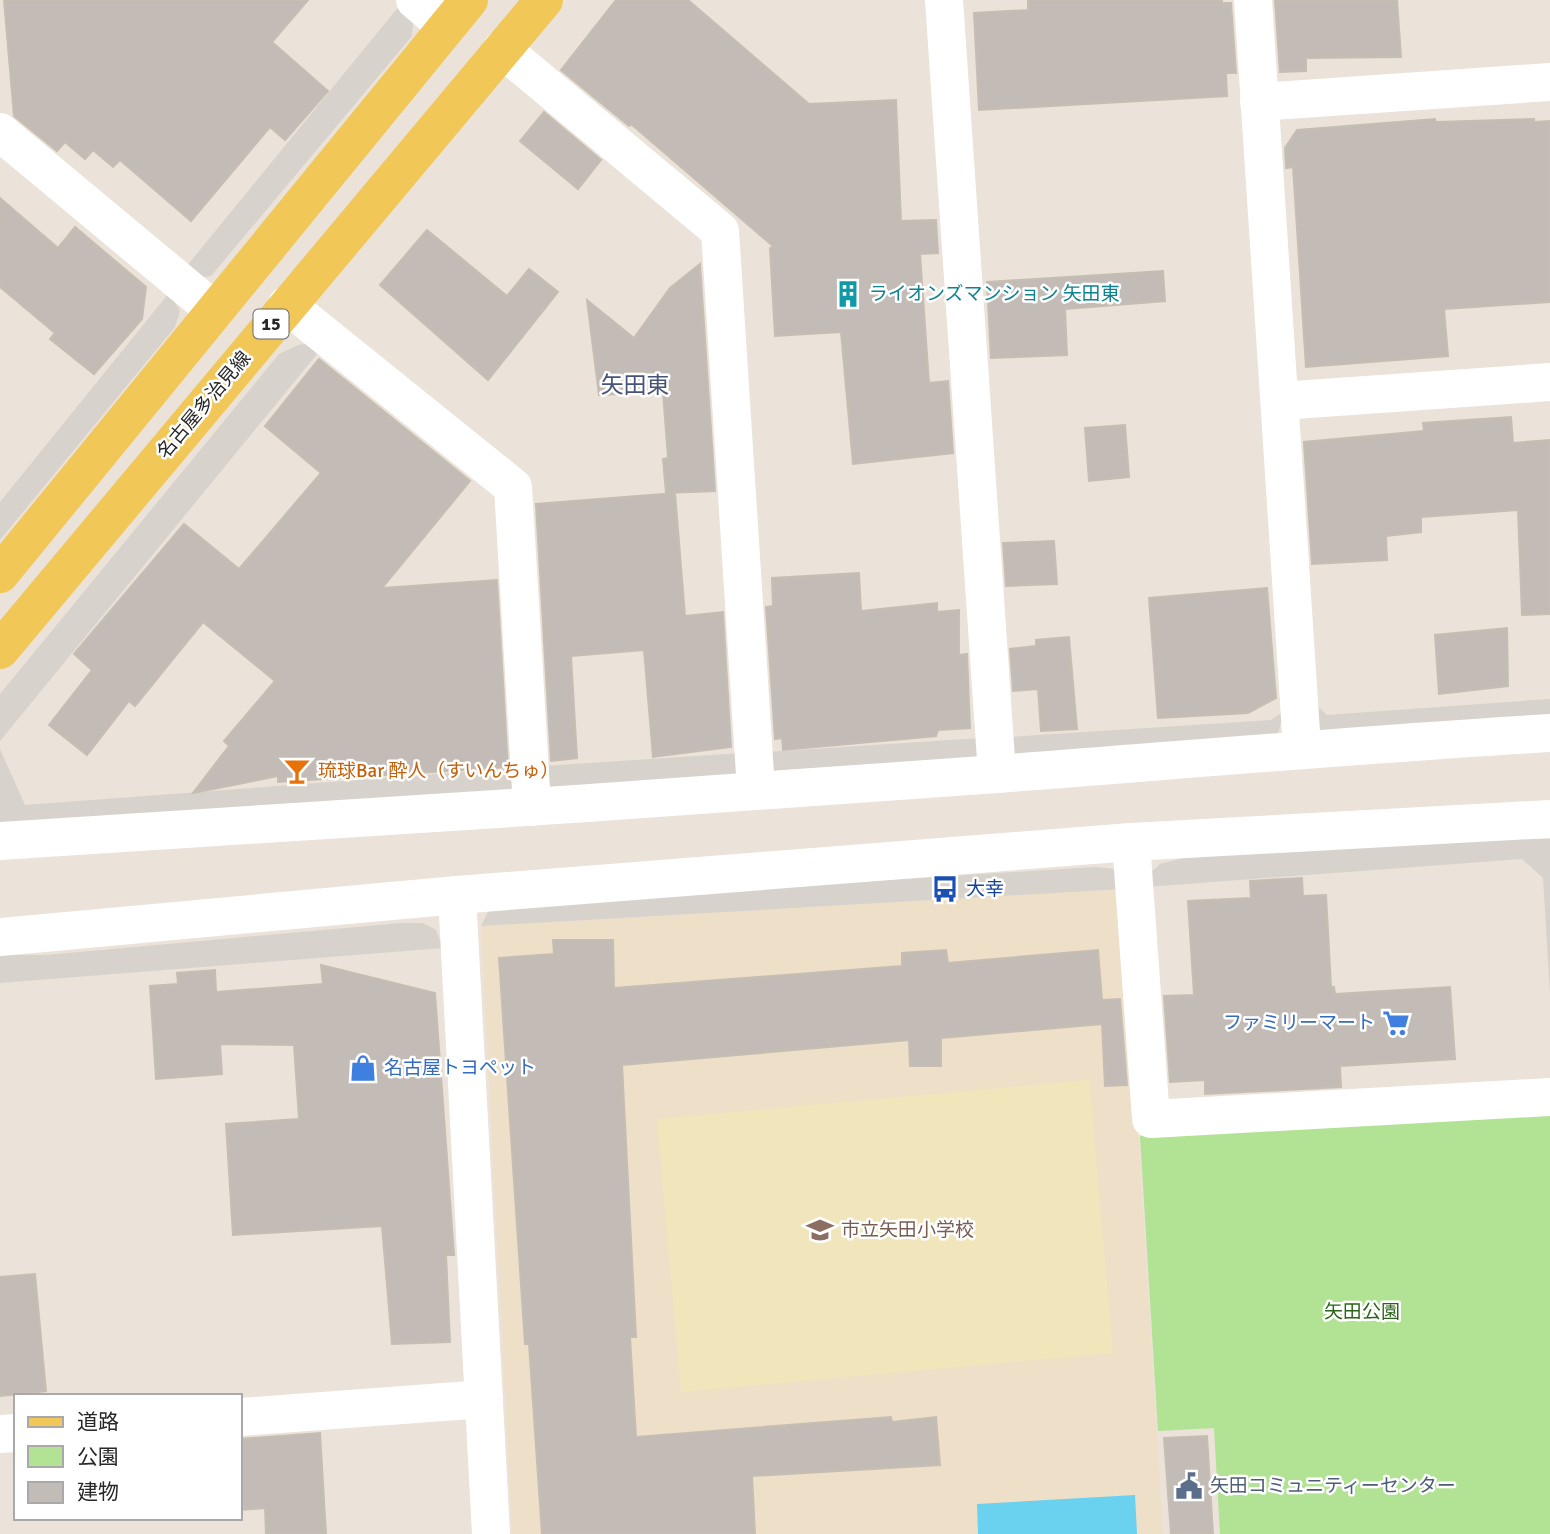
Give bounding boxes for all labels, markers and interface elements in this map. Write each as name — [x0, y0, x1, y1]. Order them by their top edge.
building icon: ライオンズマンション 矢田東 — [833, 279, 863, 309]
place label: ライオンズマンション 矢田東 — [869, 282, 1120, 306]
road number: 15 — [254, 310, 288, 338]
street label: 名古屋多治見線 — [152, 346, 256, 464]
district label: 矢田東 — [601, 371, 670, 400]
bar icon: 琉球Bar 酔人（すいんちゅ） — [282, 756, 312, 786]
place label: 琉球Bar 酔人（すいんちゅ） — [318, 759, 559, 783]
bus stop icon: 大幸 — [930, 874, 960, 904]
place label: 大幸 — [966, 877, 1004, 901]
supermarket icon: ファミリーマート — [1381, 1008, 1411, 1038]
place label: ファミリーマート — [1223, 1011, 1375, 1035]
shop icon: 名古屋トヨペット — [348, 1053, 378, 1083]
place label: 名古屋トヨペット — [384, 1056, 536, 1080]
school or university icon: 市立矢田小学校 — [805, 1215, 835, 1245]
place label: 市立矢田小学校 — [841, 1218, 974, 1242]
park label: 矢田公園 — [1324, 1300, 1400, 1324]
legend — [14, 1394, 242, 1520]
text: 道路 — [77, 1409, 119, 1435]
text: 公園 — [77, 1444, 119, 1470]
public building icon: 矢田コミュニティーセンター — [1174, 1471, 1204, 1501]
place label: 矢田コミュニティーセンター — [1210, 1474, 1456, 1498]
text: 建物 — [77, 1479, 119, 1505]

